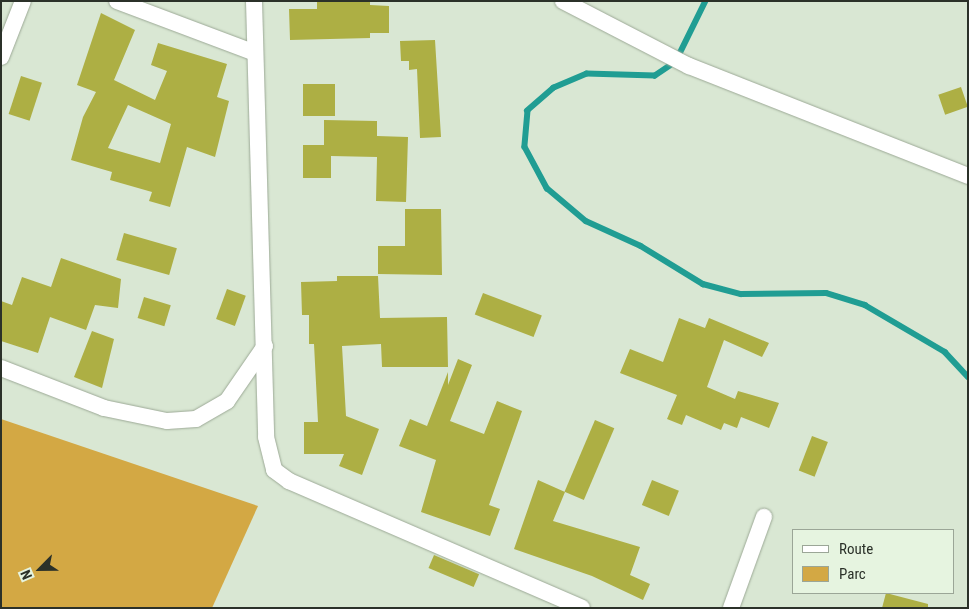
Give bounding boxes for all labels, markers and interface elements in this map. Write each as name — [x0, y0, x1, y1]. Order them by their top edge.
legend — [792, 529, 954, 594]
text: Route — [839, 540, 873, 558]
north arrow — [15, 544, 65, 594]
text: Parc — [839, 565, 866, 583]
text: N — [17, 568, 35, 582]

